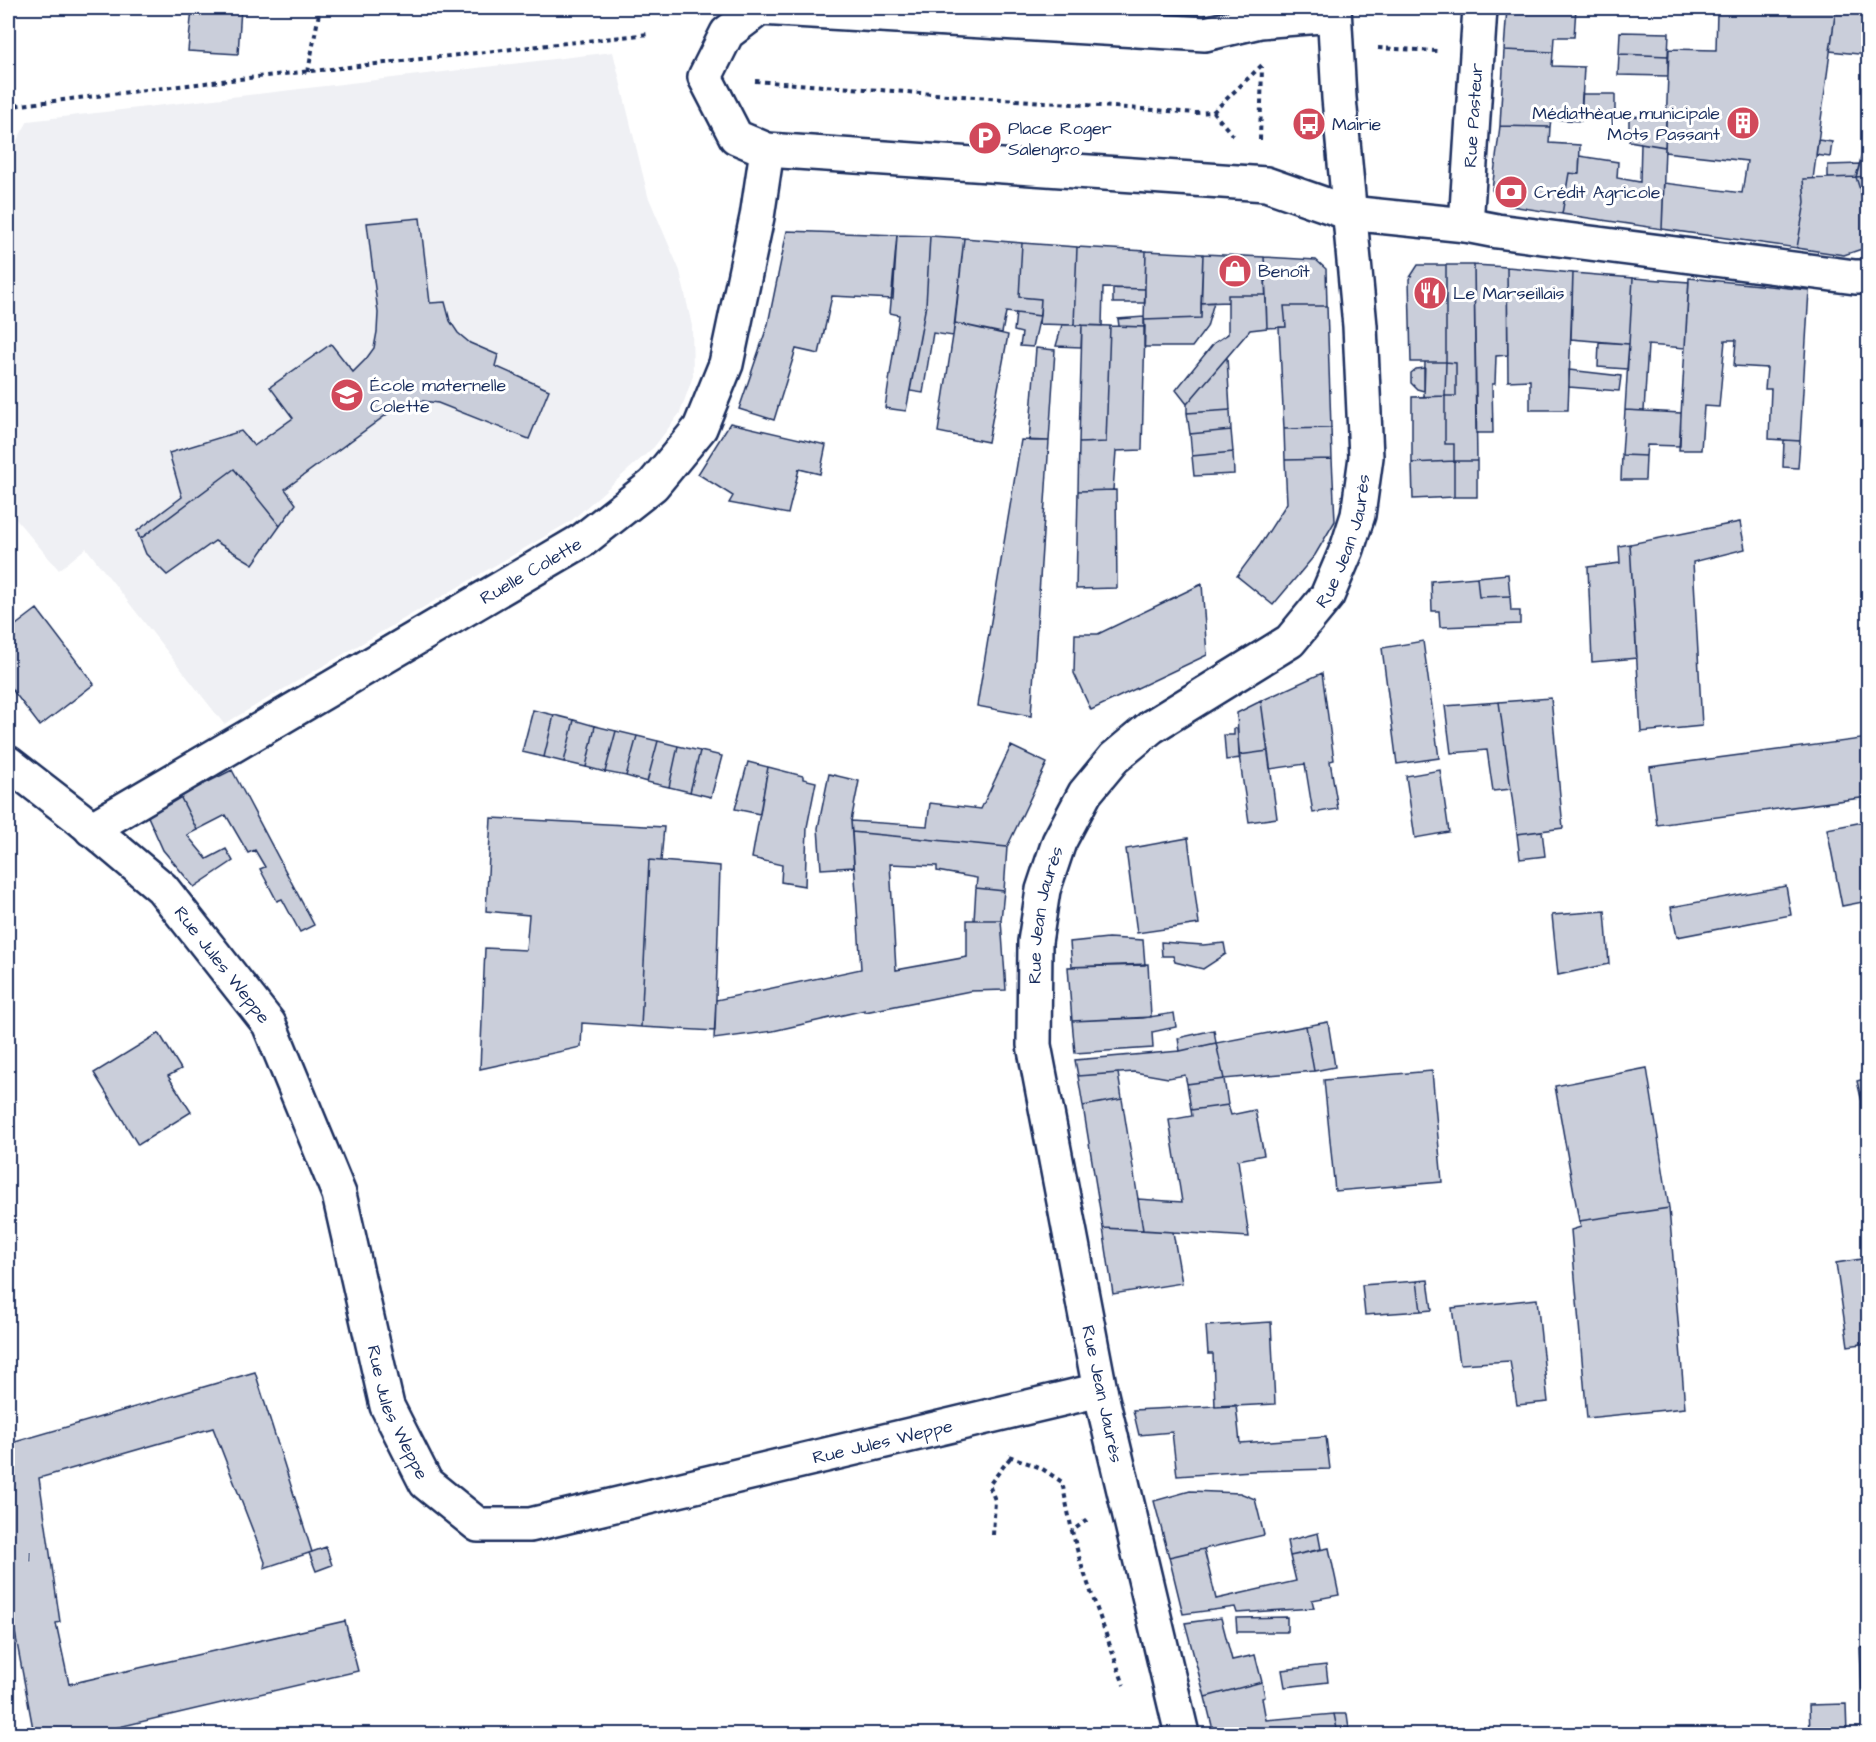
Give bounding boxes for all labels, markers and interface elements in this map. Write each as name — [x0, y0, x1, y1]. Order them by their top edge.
street label: Rue Pasteur — [1457, 62, 1489, 168]
place label: Médiathèque municipale Mots Passant — [1532, 101, 1721, 147]
building icon: Médiathèque municipale Mots Passant — [1725, 105, 1761, 141]
bus stop icon: Mairie — [1291, 106, 1327, 142]
place label: Mairie — [1332, 112, 1381, 137]
place label: Place Roger Salengro — [1008, 116, 1112, 163]
parking icon: Place Roger Salengro — [967, 120, 1003, 156]
bank icon: Crédit Agricole — [1493, 174, 1529, 210]
place label: Crédit Agricole — [1534, 180, 1661, 206]
shop icon: Benoît — [1217, 253, 1253, 289]
place label: Benoît — [1258, 259, 1310, 284]
restaurant icon: Le Marseillais — [1412, 275, 1448, 311]
place label: Le Marseillais — [1453, 281, 1564, 306]
place label: École maternelle Colette — [370, 373, 506, 419]
school or university icon: École maternelle Colette — [329, 377, 365, 413]
street label: Rue Jean Jaurès — [1310, 472, 1376, 613]
street label: Ruelle Colette — [475, 531, 587, 610]
street label: Rue Jean Jaurès — [1022, 843, 1069, 984]
street label: Rue Jules Weppe — [168, 901, 277, 1029]
street label: Rue Jean Jaurès — [1075, 1323, 1129, 1465]
street label: Rue Jules Weppe — [361, 1343, 435, 1484]
street label: Rue Jules Weppe — [810, 1413, 955, 1470]
house number: 1 — [28, 1547, 30, 1568]

